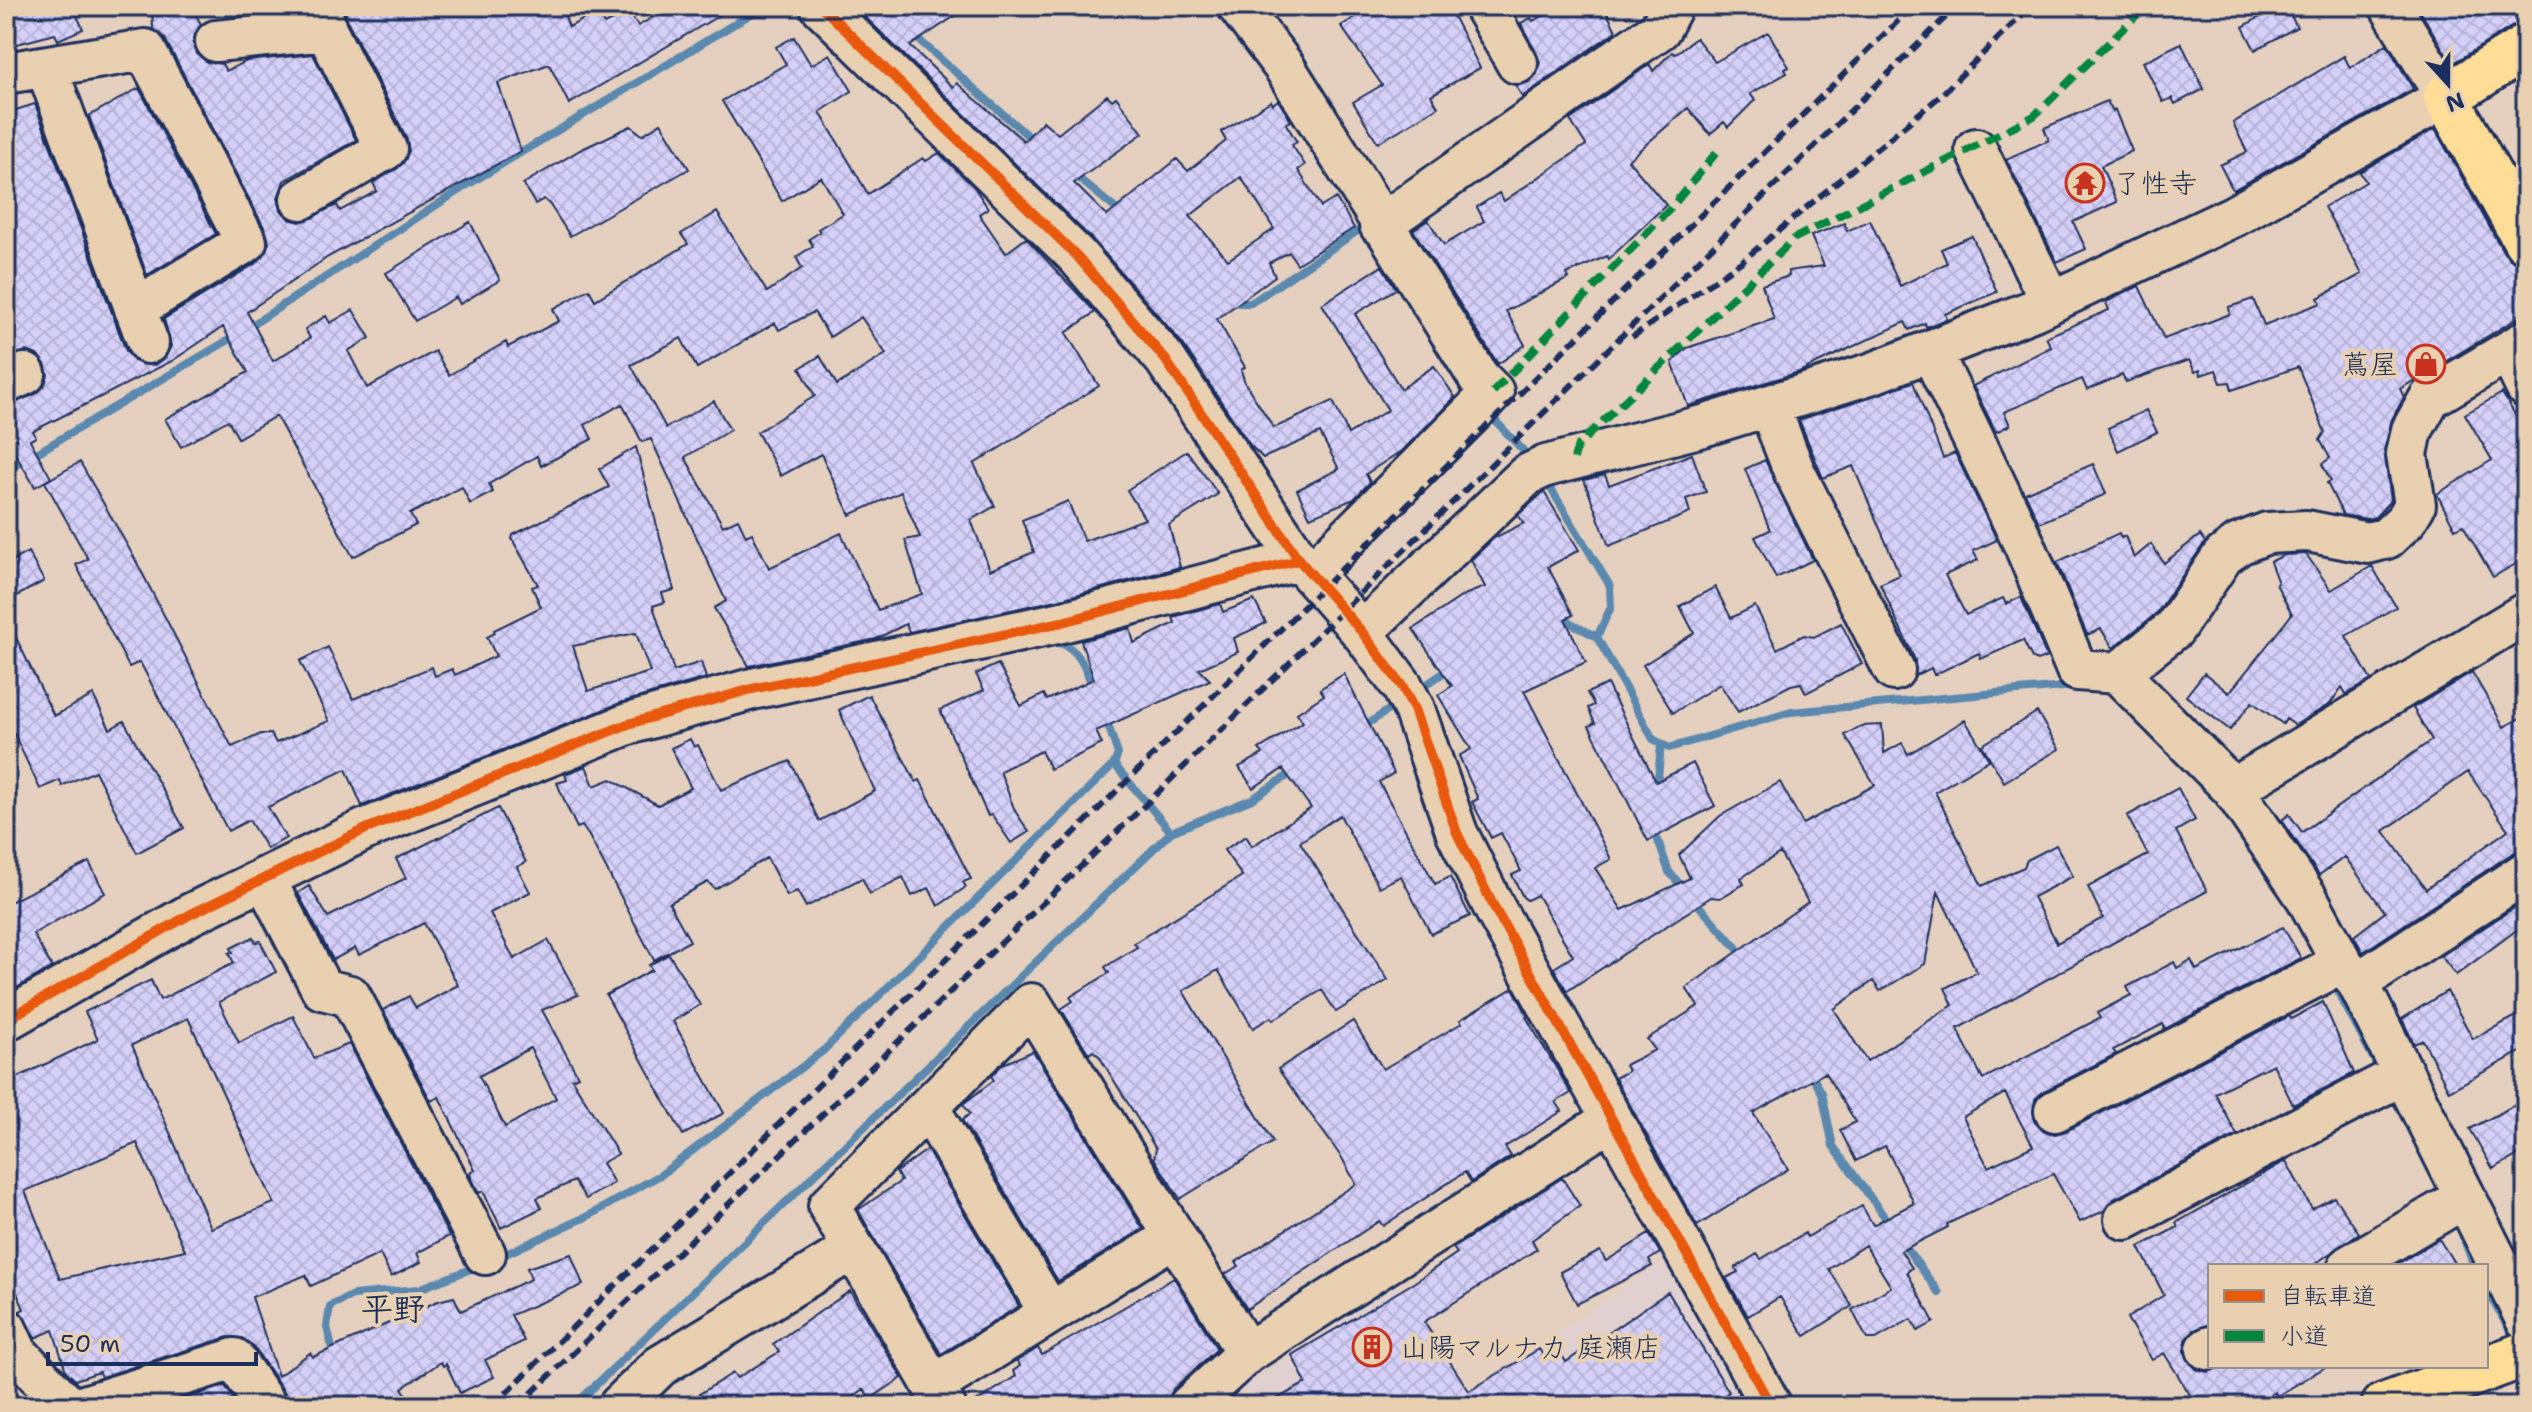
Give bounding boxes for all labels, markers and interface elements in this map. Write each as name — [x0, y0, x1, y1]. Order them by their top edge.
north arrow — [2408, 44, 2488, 124]
text: N — [2442, 86, 2468, 119]
temple icon: 了性寺 — [2064, 162, 2106, 204]
place label: 了性寺 — [2113, 164, 2197, 202]
shop icon: 蔦屋 — [2405, 343, 2447, 385]
place label: 蔦屋 — [2342, 345, 2398, 383]
legend — [2208, 1264, 2488, 1368]
text: 自転車道 — [2280, 1280, 2376, 1312]
district label: 平野 — [361, 1287, 425, 1330]
scale bar — [48, 1316, 256, 1366]
text: 小道 — [2280, 1320, 2328, 1352]
building icon: 山陽マルナカ 庭瀬店 — [1351, 1326, 1393, 1368]
text: 50 m — [60, 1328, 120, 1360]
place label: 山陽マルナカ 庭瀬店 — [1400, 1328, 1661, 1366]

